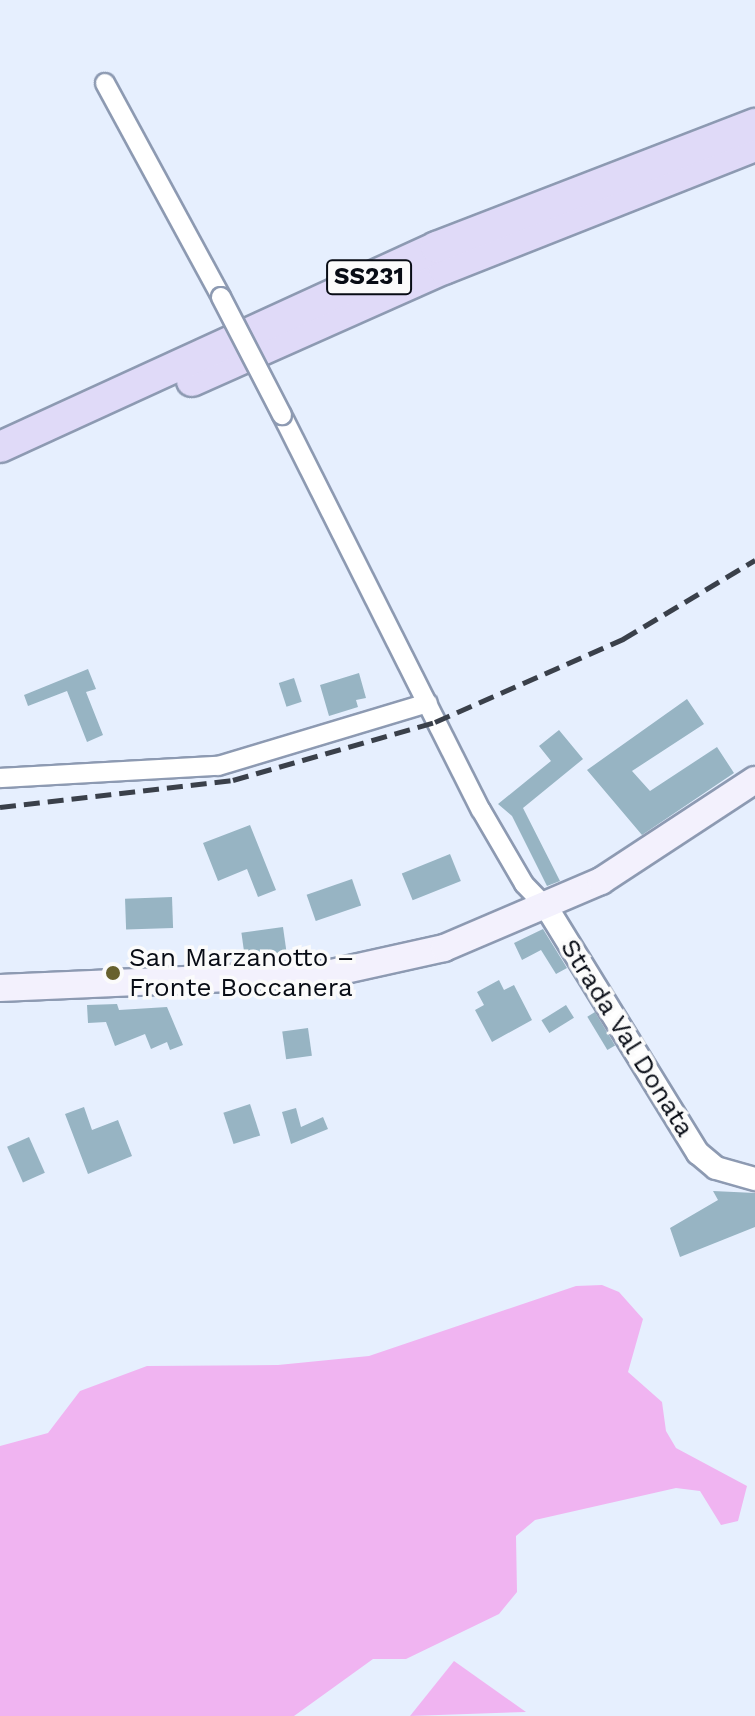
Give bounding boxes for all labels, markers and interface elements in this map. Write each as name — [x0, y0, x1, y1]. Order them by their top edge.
road number: SS231 — [325, 257, 413, 297]
street label: Strada Val Donata — [553, 932, 701, 1144]
place label: San Marzanotto – Fronte Boccanera — [129, 942, 354, 1004]
marker: San Marzanotto – Fronte Boccanera — [104, 964, 122, 982]

